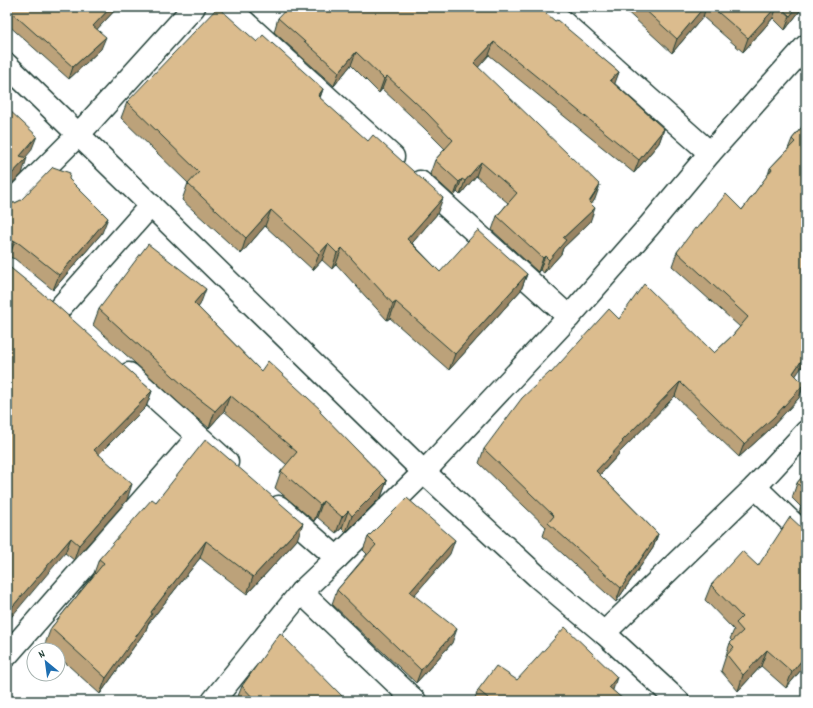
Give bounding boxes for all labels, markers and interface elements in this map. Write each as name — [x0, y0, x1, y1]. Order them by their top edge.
north arrow — [26, 642, 66, 682]
text: N — [36, 646, 49, 663]

